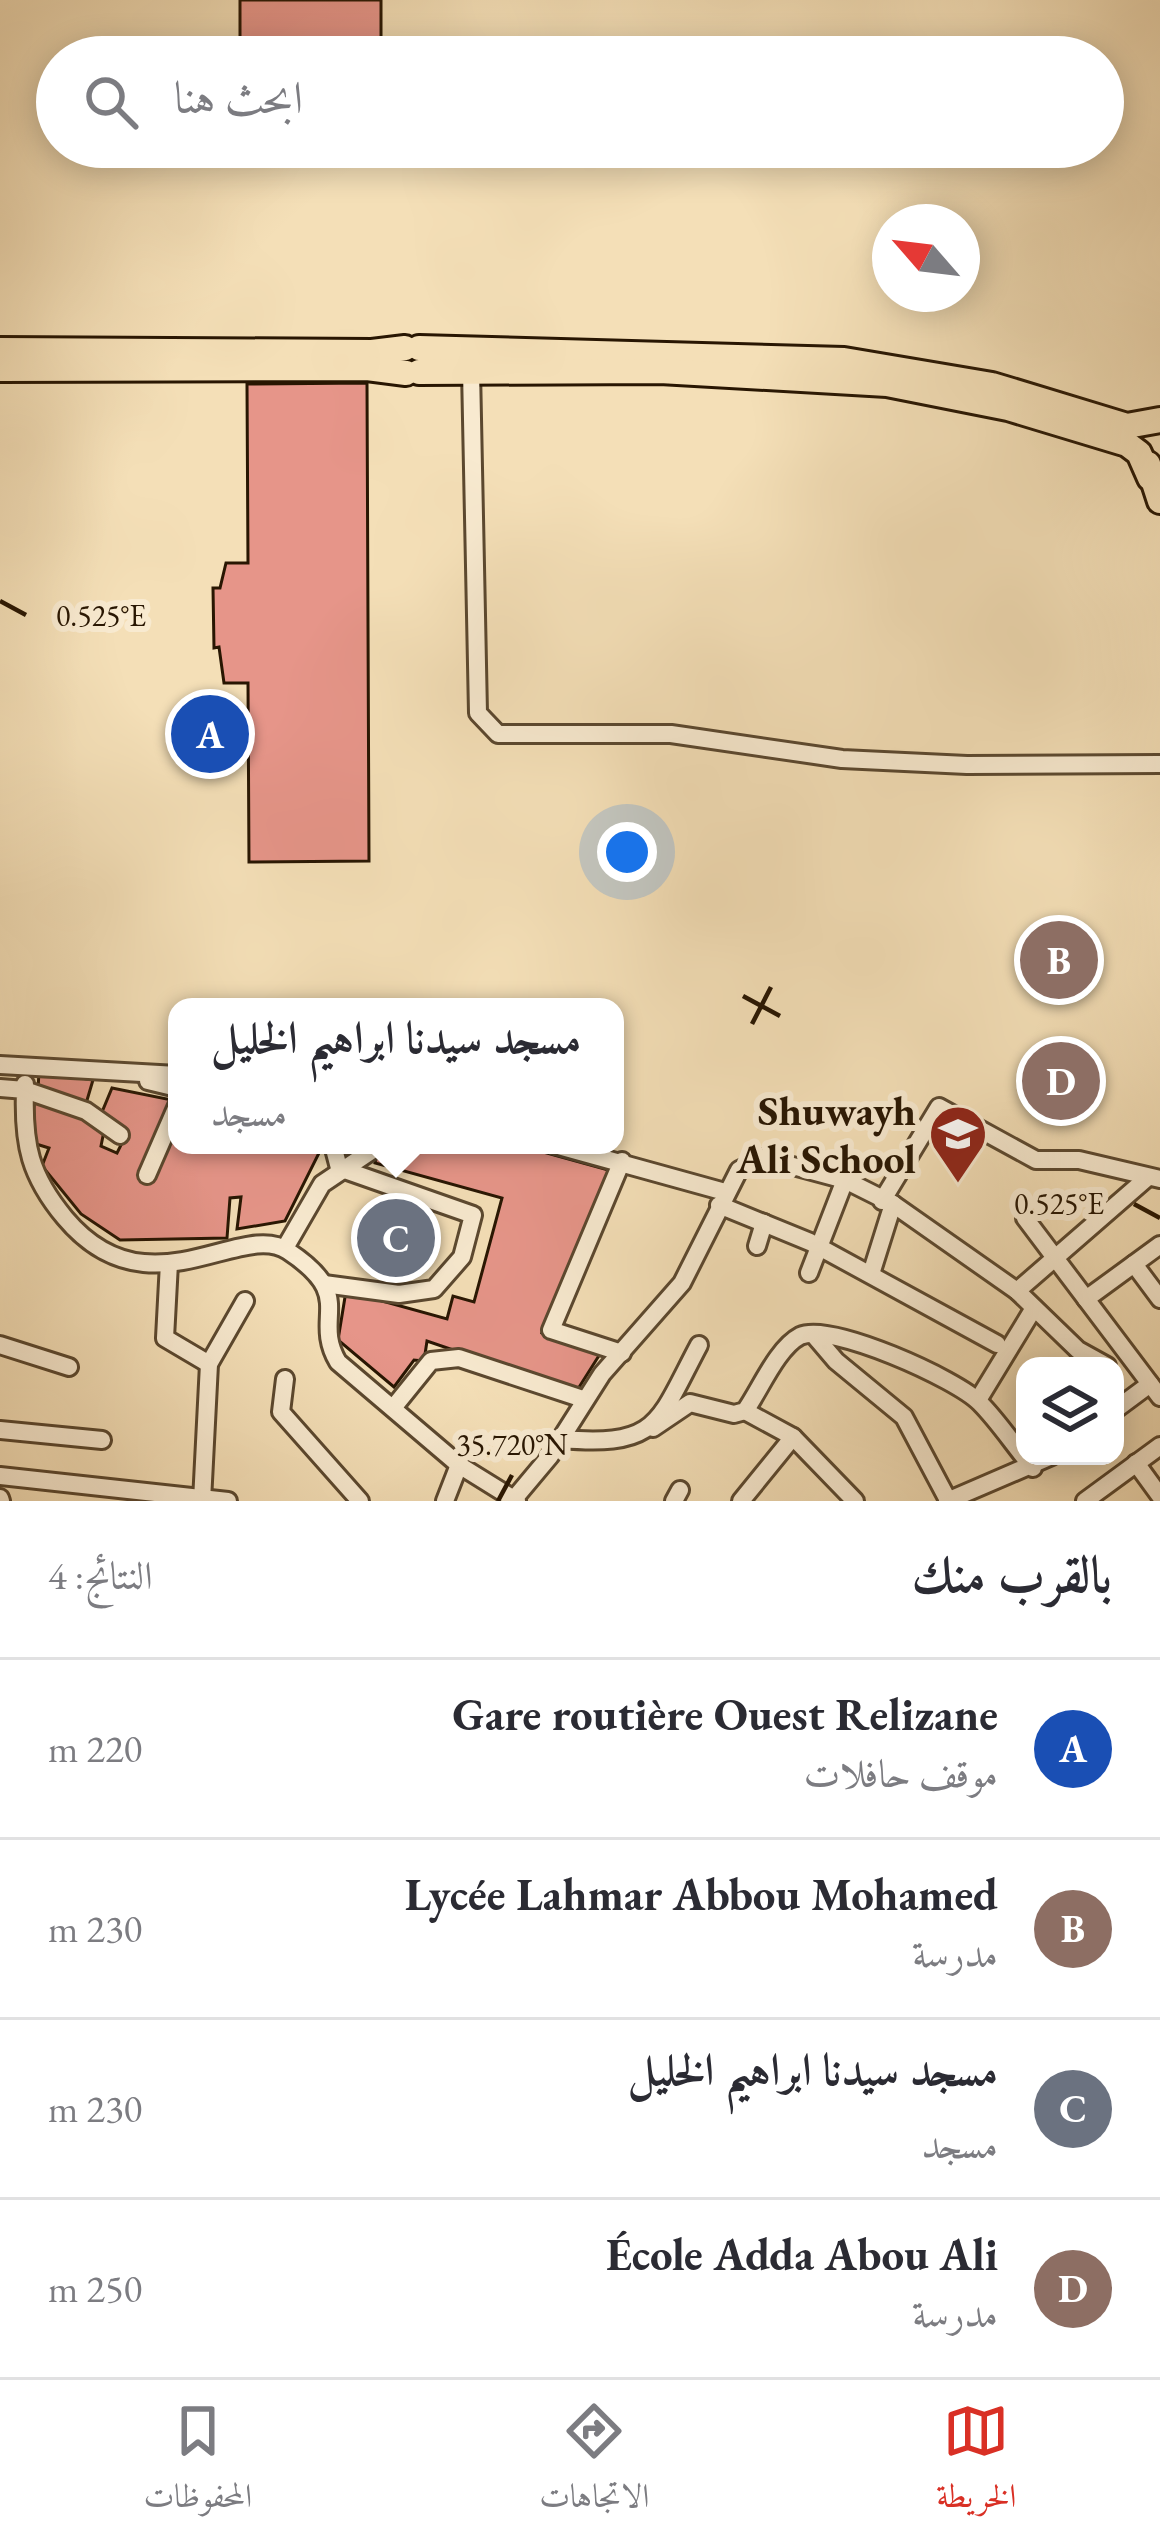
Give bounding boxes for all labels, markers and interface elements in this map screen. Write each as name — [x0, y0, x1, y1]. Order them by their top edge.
search box — [36, 36, 1124, 168]
text: ابحث هنا — [174, 68, 303, 126]
icon: search — [78, 69, 144, 135]
north arrow — [872, 204, 980, 312]
text: 0.525°E — [56, 596, 146, 635]
pin: A — [171, 689, 249, 779]
your location — [597, 822, 657, 882]
pin: B — [1020, 915, 1098, 1005]
popup — [168, 998, 624, 1154]
text: مسجد سيدنا ابراهيم الخليل — [211, 1008, 581, 1066]
pin: D — [1022, 1036, 1100, 1126]
place label: Shuwayh Ali School — [735, 1083, 916, 1186]
text: مسجد — [211, 1087, 287, 1138]
school or university icon: Shuwayh Ali School — [927, 1103, 989, 1185]
text: 0.525°E — [1014, 1184, 1104, 1223]
pin: C — [357, 1193, 435, 1283]
map controls — [1016, 1357, 1124, 1465]
button: layers — [1016, 1357, 1124, 1465]
text: 35.720°N — [456, 1425, 568, 1464]
text: بالقرب منك — [911, 1541, 1112, 1607]
text: النتائج: 4 — [48, 1550, 153, 1601]
text: Gare routière Ouest Relizane — [452, 1685, 998, 1743]
text: 220 m — [48, 1723, 142, 1774]
text: A — [1059, 1723, 1087, 1774]
text: موقف حافلات — [804, 1748, 998, 1799]
text: Lycée Lahmar Abbou Mohamed — [405, 1865, 998, 1923]
text: 230 m — [48, 1903, 142, 1954]
text: B — [1061, 1903, 1085, 1954]
text: مدرسة — [912, 1928, 998, 1979]
text: مسجد سيدنا ابراهيم الخليل — [627, 2040, 998, 2098]
text: 230 m — [48, 2083, 142, 2134]
text: C — [1059, 2083, 1087, 2134]
text: مسجد — [921, 2119, 998, 2170]
text: École Adda Abou Ali — [606, 2225, 998, 2283]
text: 250 m — [48, 2263, 142, 2314]
text: D — [1058, 2263, 1088, 2314]
text: مدرسة — [912, 2288, 998, 2339]
tab: المحفوظات — [143, 2398, 252, 2528]
tab: الاتجاهات — [539, 2398, 649, 2528]
tab: الخريطة — [936, 2398, 1017, 2528]

